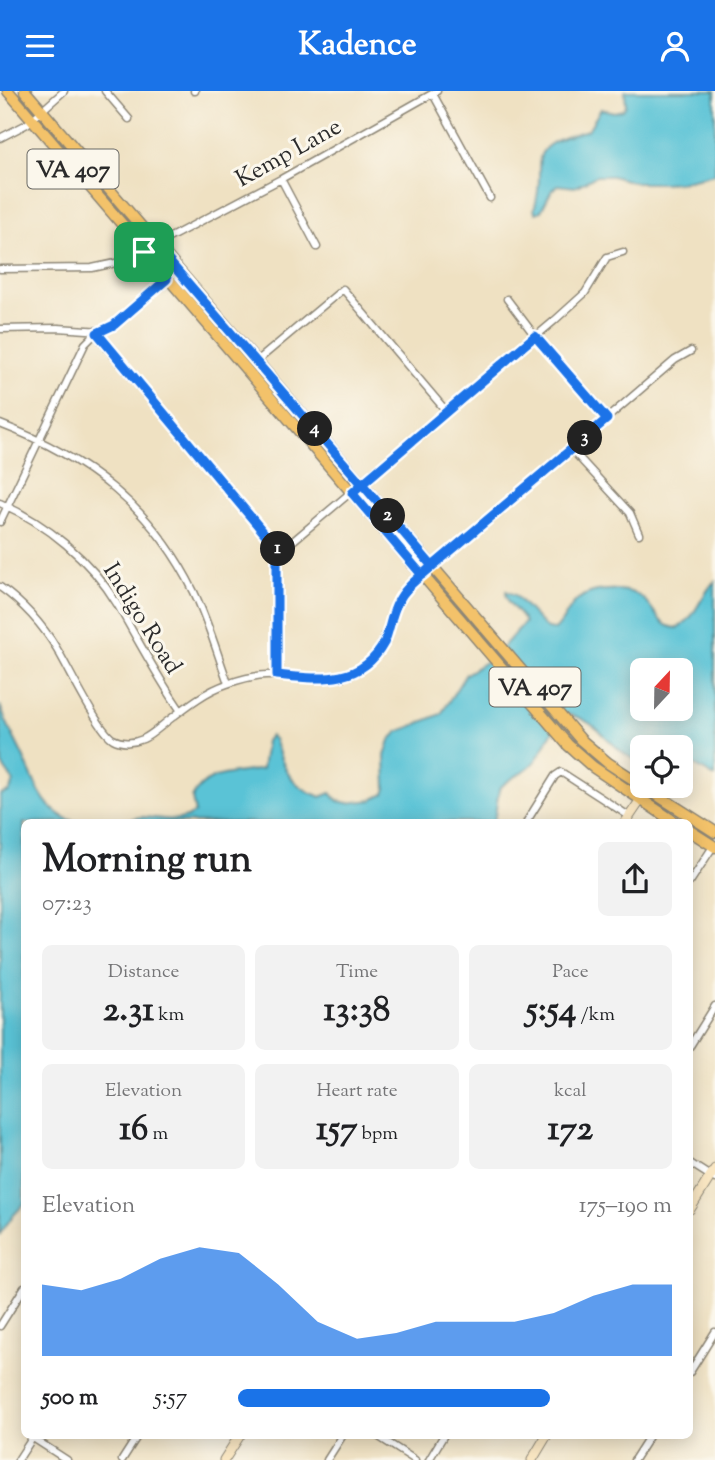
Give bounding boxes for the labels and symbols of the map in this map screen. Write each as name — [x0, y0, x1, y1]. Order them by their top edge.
street label: Kemp Lane — [230, 111, 348, 197]
road number: VA 407 — [28, 149, 119, 188]
pin — [114, 222, 174, 282]
pin: 4 — [298, 411, 332, 447]
pin: 3 — [568, 421, 602, 455]
pin: 2 — [370, 499, 406, 533]
pin: 1 — [260, 531, 296, 567]
street label: Indigo Road — [94, 557, 189, 682]
north arrow — [630, 658, 693, 721]
road number: VA 407 — [490, 667, 580, 707]

